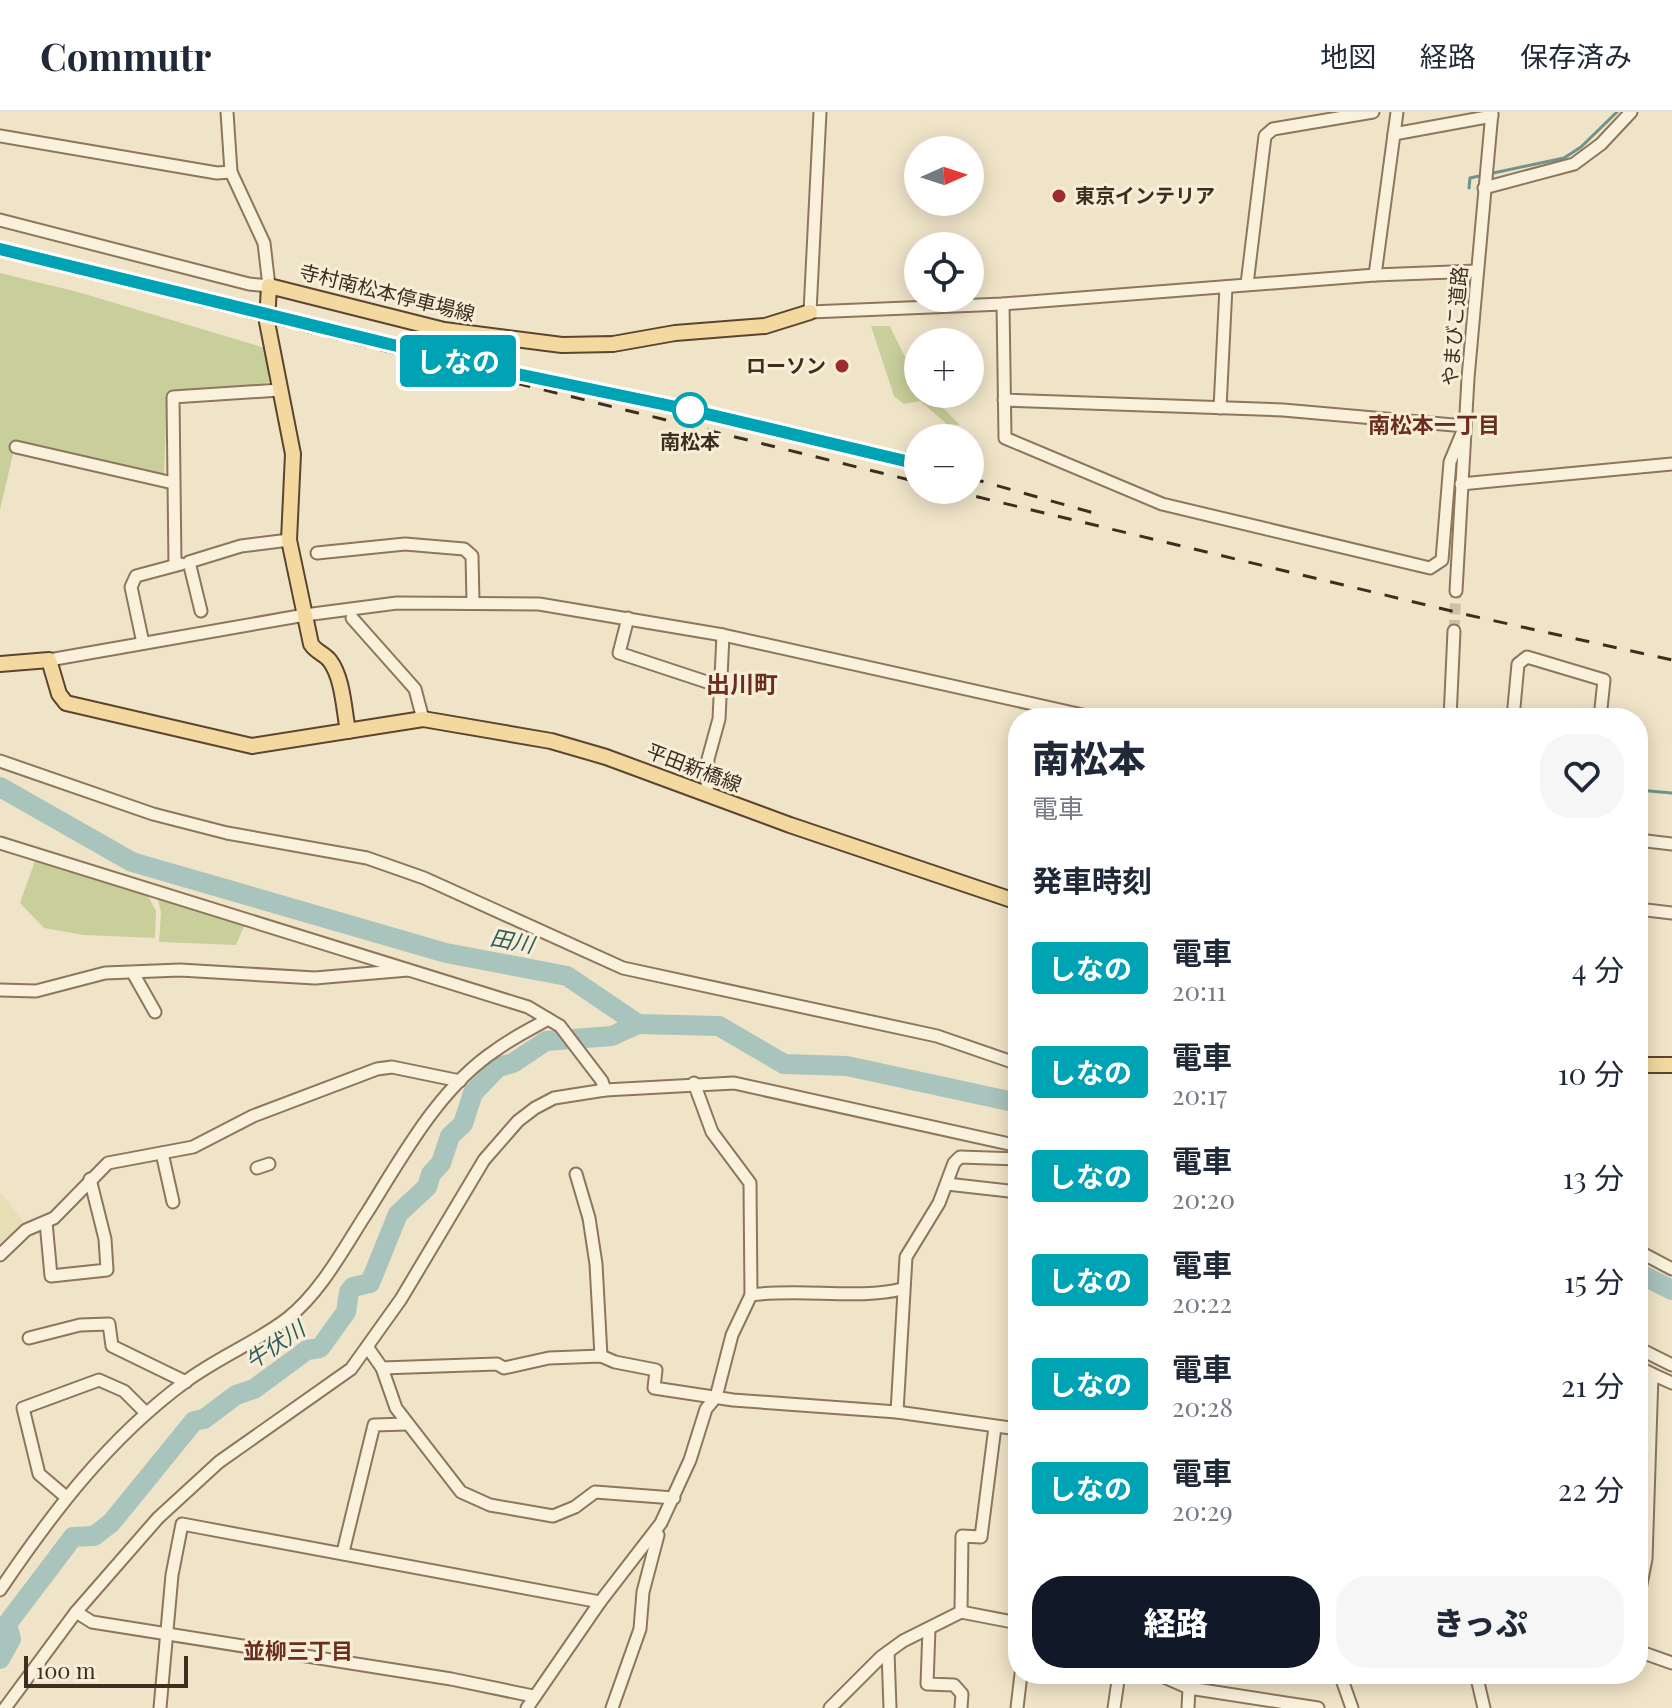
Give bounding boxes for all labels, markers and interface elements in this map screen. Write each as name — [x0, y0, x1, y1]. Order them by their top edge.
text: Commutr — [40, 30, 211, 81]
text: 地図 — [1320, 37, 1376, 74]
text: 経路 — [1420, 37, 1476, 74]
text: 保存済み — [1520, 37, 1632, 74]
north arrow — [904, 136, 984, 216]
map controls — [904, 136, 984, 504]
place label: 東京インテリア — [1075, 181, 1215, 208]
marker: 東京インテリア — [1050, 187, 1068, 205]
button: locate — [904, 232, 984, 312]
street label: 寺村南松本停車場線 — [297, 257, 478, 326]
street label: やまびこ道路 — [1435, 265, 1472, 387]
button: + — [904, 328, 984, 408]
line badge: しなの — [412, 335, 504, 387]
text: しなの — [416, 342, 500, 379]
place label: ローソン — [746, 351, 826, 378]
marker: ローソン — [833, 357, 851, 375]
marker: 南松本 — [673, 393, 707, 427]
district label: 南松本一丁目 — [1368, 409, 1500, 439]
button: − — [904, 424, 984, 504]
place label: 南松本 — [660, 427, 720, 454]
district label: 出川町 — [706, 667, 778, 699]
text: 南松本 — [1032, 732, 1146, 783]
button: heart — [1540, 734, 1624, 818]
street label: 平田新橋線 — [643, 736, 746, 797]
text: 電車 — [1032, 790, 1084, 825]
text: 発車時刻 — [1032, 860, 1152, 900]
water label: 田川 — [488, 921, 539, 959]
text: 電車 — [1172, 932, 1232, 972]
text: しなの — [1048, 949, 1132, 986]
text: 4 分 — [1572, 949, 1624, 989]
text: 20:11 — [1172, 973, 1226, 1008]
text: 電車 — [1172, 1036, 1232, 1076]
text: しなの — [1048, 1053, 1132, 1090]
text: 10 分 — [1557, 1053, 1624, 1093]
text: 20:17 — [1172, 1077, 1227, 1112]
text: 電車 — [1172, 1140, 1232, 1180]
text: しなの — [1048, 1157, 1132, 1194]
text: 13 分 — [1562, 1157, 1624, 1197]
text: 20:20 — [1172, 1181, 1235, 1216]
text: 電車 — [1172, 1244, 1232, 1284]
text: しなの — [1048, 1261, 1132, 1298]
text: 15 分 — [1564, 1261, 1624, 1301]
text: 20:22 — [1172, 1285, 1232, 1320]
water label: 牛伏川 — [239, 1312, 312, 1375]
text: 電車 — [1172, 1348, 1232, 1388]
text: しなの — [1048, 1365, 1132, 1402]
text: 21 分 — [1561, 1365, 1624, 1405]
text: 20:28 — [1172, 1389, 1233, 1424]
text: 電車 — [1172, 1452, 1232, 1492]
text: しなの — [1048, 1469, 1132, 1506]
text: 22 分 — [1558, 1469, 1624, 1509]
text: 20:29 — [1172, 1493, 1233, 1528]
button: 経路 — [1032, 1576, 1320, 1668]
button: きっぷ — [1336, 1576, 1624, 1668]
district label: 並柳三丁目 — [243, 1635, 353, 1665]
scale bar — [24, 1652, 188, 1688]
text: 100 m — [36, 1655, 96, 1685]

